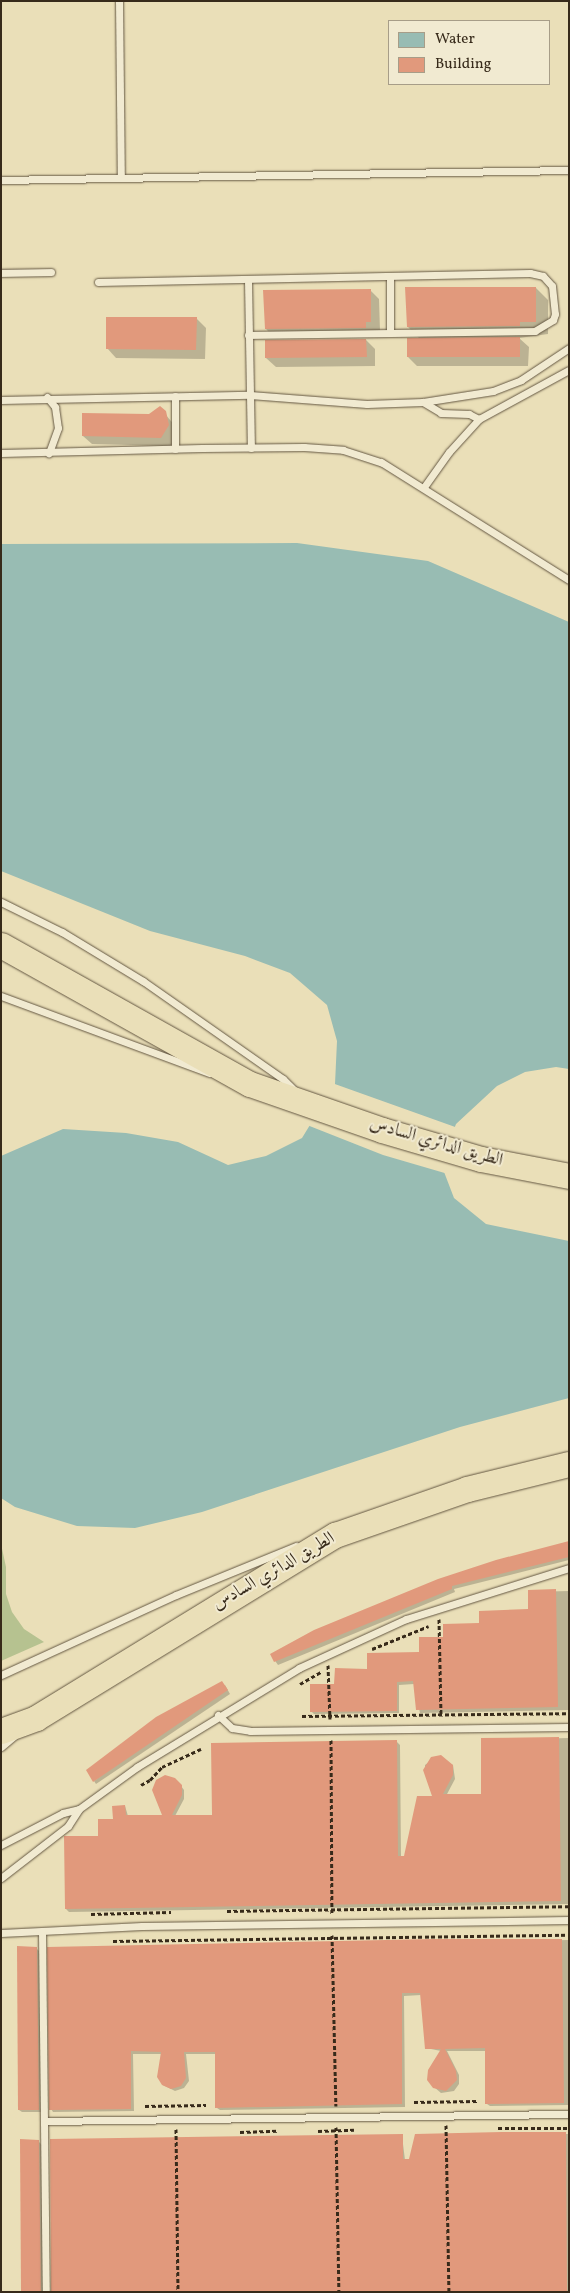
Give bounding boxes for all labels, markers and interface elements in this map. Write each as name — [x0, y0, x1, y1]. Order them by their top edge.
legend — [388, 20, 550, 85]
text: Water — [435, 29, 475, 50]
text: Building — [435, 54, 491, 75]
street label: الطريق الدائري السادس — [367, 1114, 505, 1172]
street label: الطريق الدائري السادس — [209, 1528, 339, 1616]

